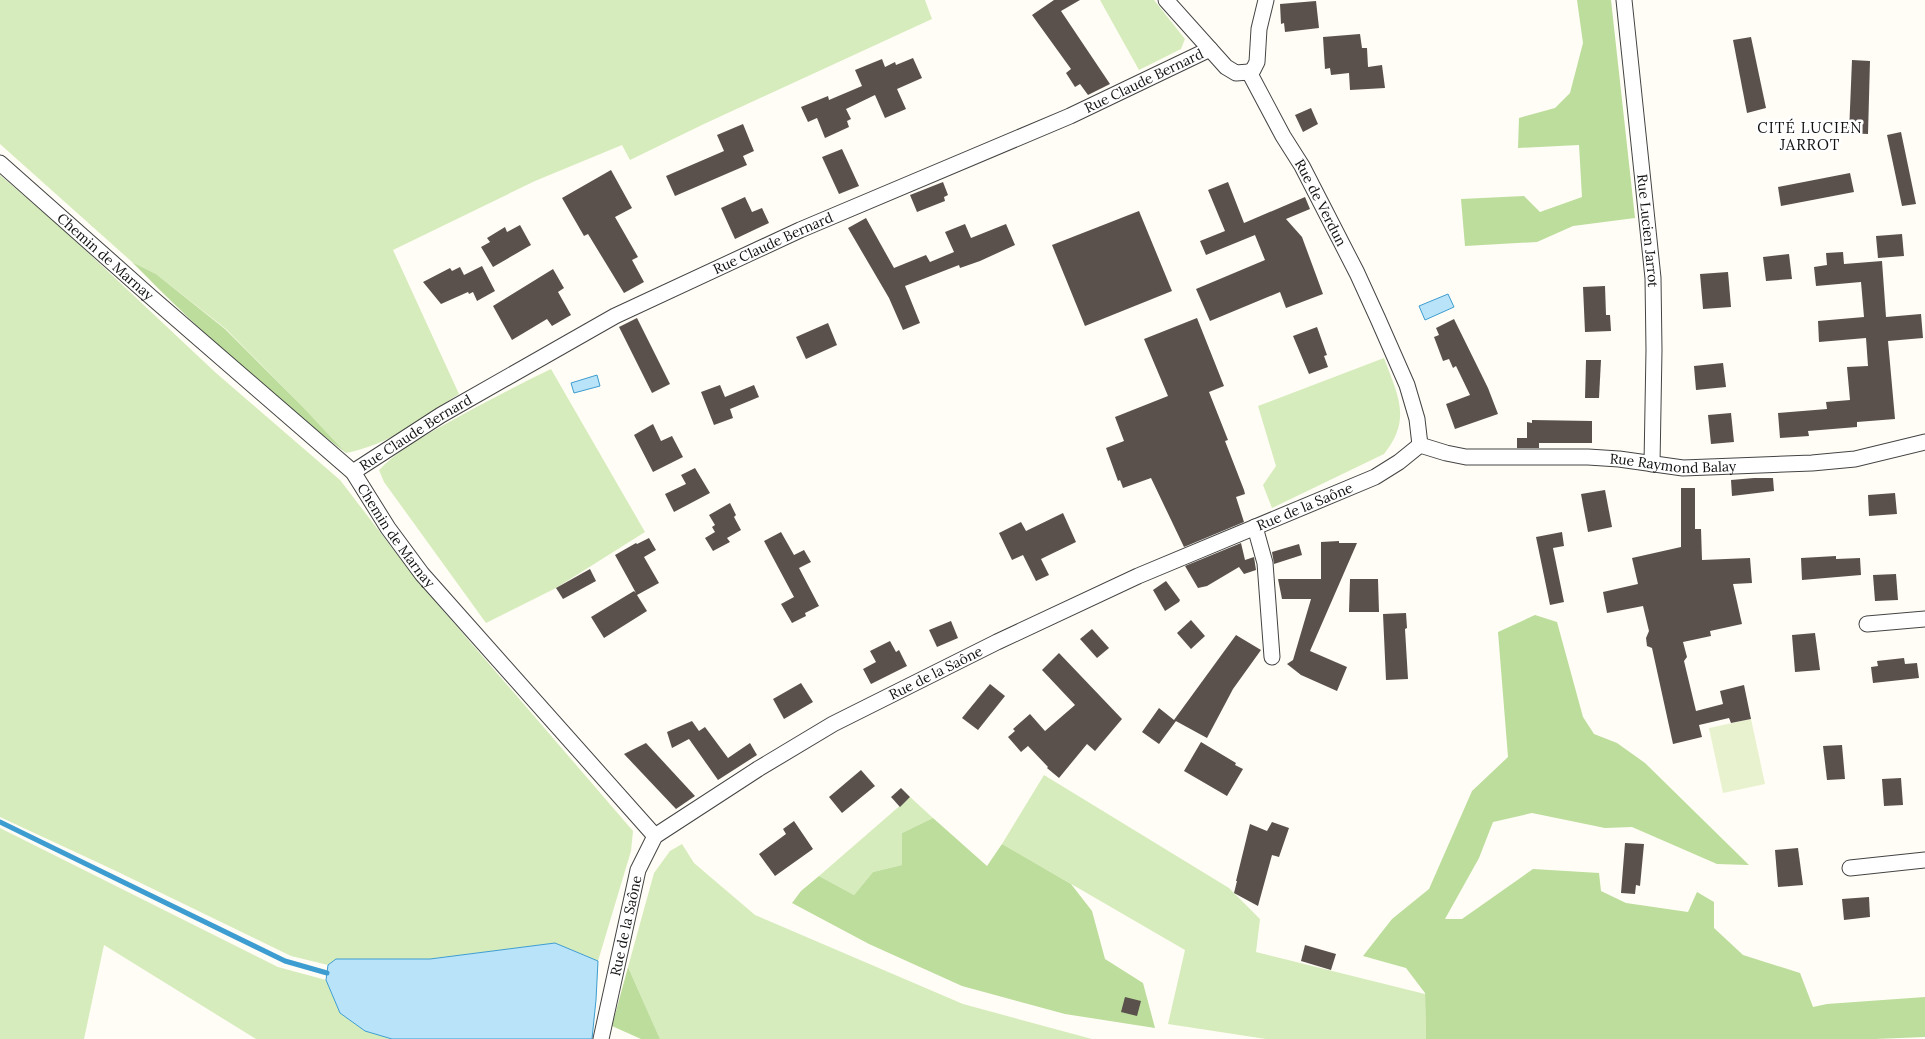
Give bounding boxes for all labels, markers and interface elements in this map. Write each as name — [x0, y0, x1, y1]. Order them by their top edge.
street label: Rue Claude Bernard — [1081, 45, 1206, 117]
district label: CITÉ LUCIEN JARROT — [1757, 118, 1863, 154]
street label: Rue de Verdun — [1291, 155, 1351, 250]
street label: Rue Lucien Jarrot — [1633, 173, 1662, 288]
street label: Rue Claude Bernard — [710, 208, 836, 278]
street label: Chemin de Marnay — [53, 209, 158, 305]
street label: Rue Claude Bernard — [356, 390, 475, 475]
street label: Rue Raymond Balay — [1609, 449, 1737, 477]
street label: Rue de la Saône — [1254, 478, 1356, 534]
street label: Chemin de Marnay — [353, 480, 439, 592]
street label: Rue de la Saône — [886, 642, 986, 704]
street label: Rue de la Saône — [606, 873, 646, 978]

